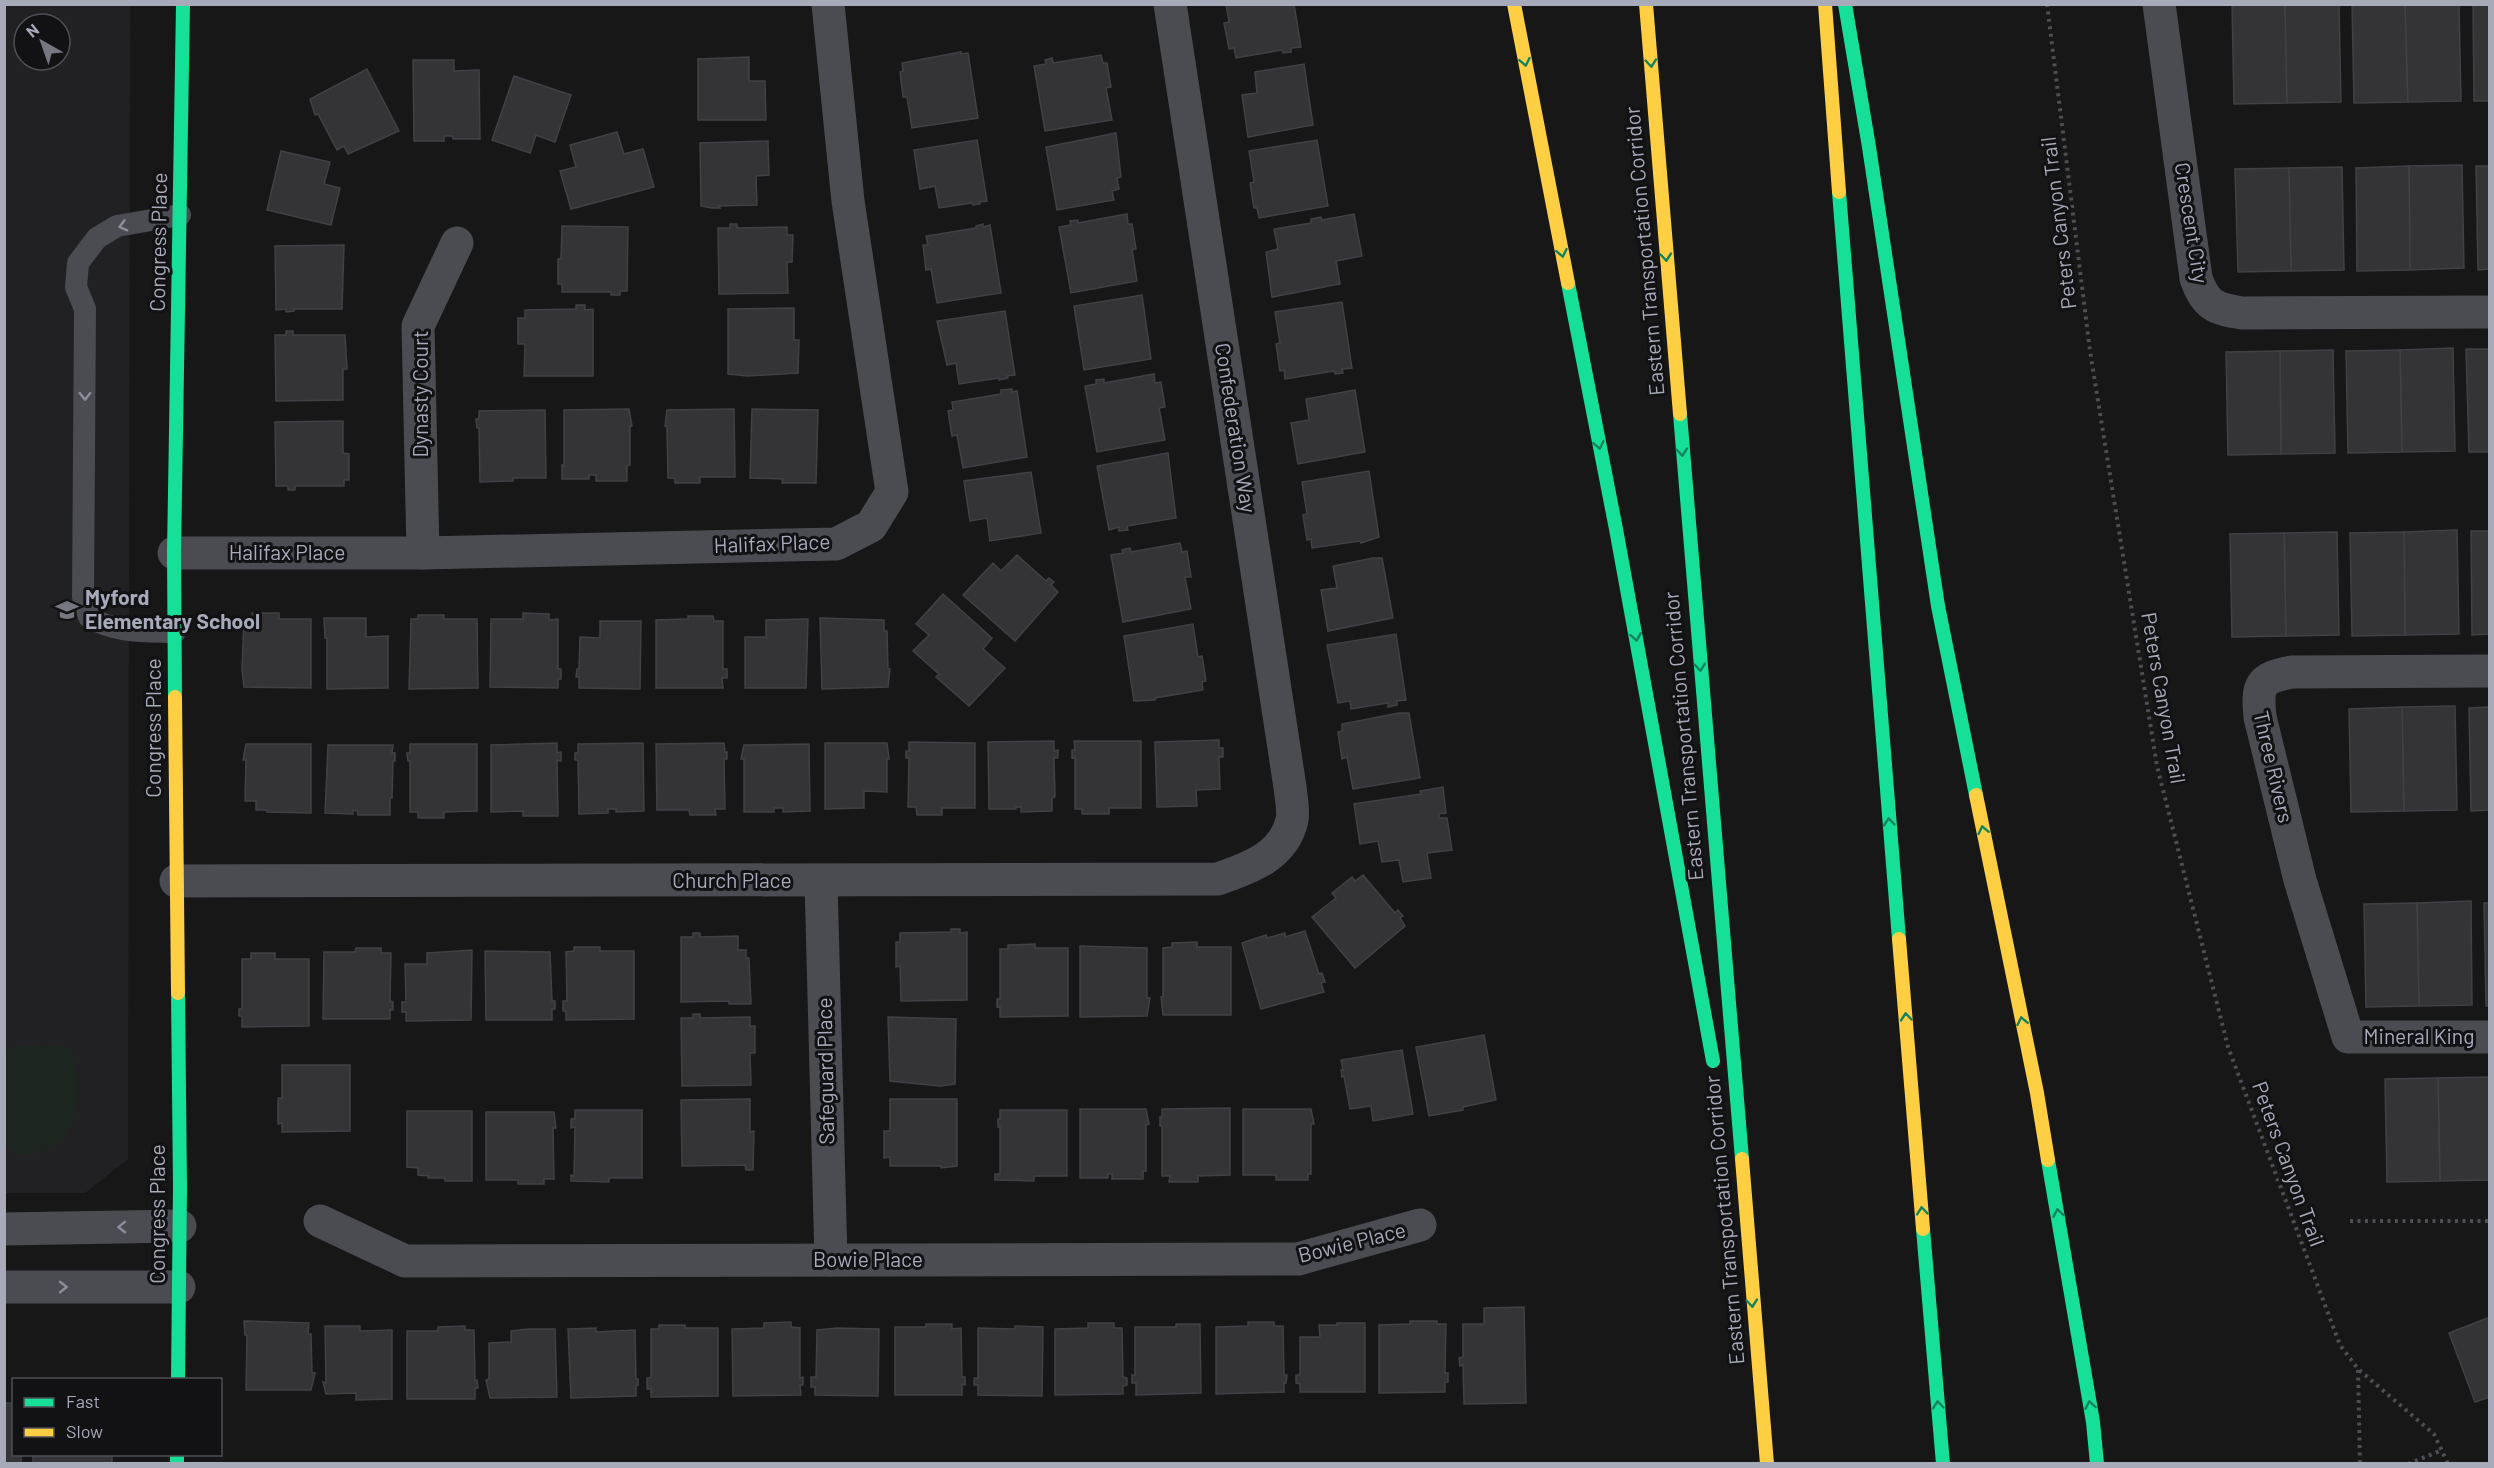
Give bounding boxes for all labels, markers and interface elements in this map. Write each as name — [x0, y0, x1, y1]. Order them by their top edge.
north arrow — [12, 12, 72, 72]
text: N — [22, 19, 42, 41]
one-way arrow — [1518, 57, 1531, 67]
one-way arrow — [1644, 58, 1657, 67]
street label: Eastern Transportation Corridor — [1618, 105, 1669, 397]
street label: Peters Canyon Trail — [2035, 136, 2080, 311]
street label: Crescent City — [2171, 161, 2214, 285]
street label: Congress Place — [144, 172, 171, 312]
one-way arrow — [118, 219, 129, 231]
one-way arrow — [1555, 248, 1568, 258]
one-way arrow — [1660, 253, 1673, 262]
street label: Dynasty Court — [407, 330, 432, 458]
street label: Confederation Way — [1211, 341, 1262, 515]
one-way arrow — [79, 391, 91, 400]
one-way arrow — [1592, 440, 1605, 450]
one-way arrow — [1675, 447, 1688, 456]
street label: Halifax Place — [713, 528, 831, 557]
street label: Halifax Place — [229, 539, 345, 564]
place label: Myford Elementary School — [85, 584, 260, 633]
street label: Eastern Transportation Corridor — [1657, 590, 1708, 882]
school or university icon: Myford Elementary School — [54, 597, 80, 623]
street label: Peters Canyon Trail — [2137, 610, 2192, 785]
one-way arrow — [1629, 632, 1641, 641]
street label: Congress Place — [140, 658, 165, 798]
one-way arrow — [1693, 662, 1706, 671]
street label: Three Rivers — [2249, 708, 2299, 825]
one-way arrow — [1883, 818, 1896, 827]
one-way arrow — [1978, 826, 1991, 836]
street label: Church Place — [672, 867, 792, 892]
street label: Safeguard Place — [811, 997, 838, 1145]
one-way arrow — [1899, 1012, 1912, 1021]
one-way arrow — [2017, 1017, 2030, 1027]
street label: Mineral King — [2364, 1023, 2474, 1048]
street label: Eastern Transportation Corridor — [1698, 1074, 1749, 1366]
street label: Peters Canyon Trail — [2248, 1078, 2331, 1249]
street label: Congress Place — [144, 1144, 169, 1284]
one-way arrow — [1916, 1206, 1929, 1215]
one-way arrow — [2052, 1209, 2064, 1218]
street label: Bowie Place — [1295, 1216, 1408, 1267]
one-way arrow — [117, 1221, 126, 1233]
street label: Bowie Place — [813, 1246, 923, 1271]
one-way arrow — [58, 1281, 67, 1293]
one-way arrow — [1746, 1299, 1759, 1308]
legend — [12, 1378, 222, 1456]
text: Fast — [66, 1390, 100, 1412]
one-way arrow — [1932, 1401, 1945, 1410]
one-way arrow — [2085, 1401, 2097, 1410]
text: Slow — [66, 1420, 103, 1442]

